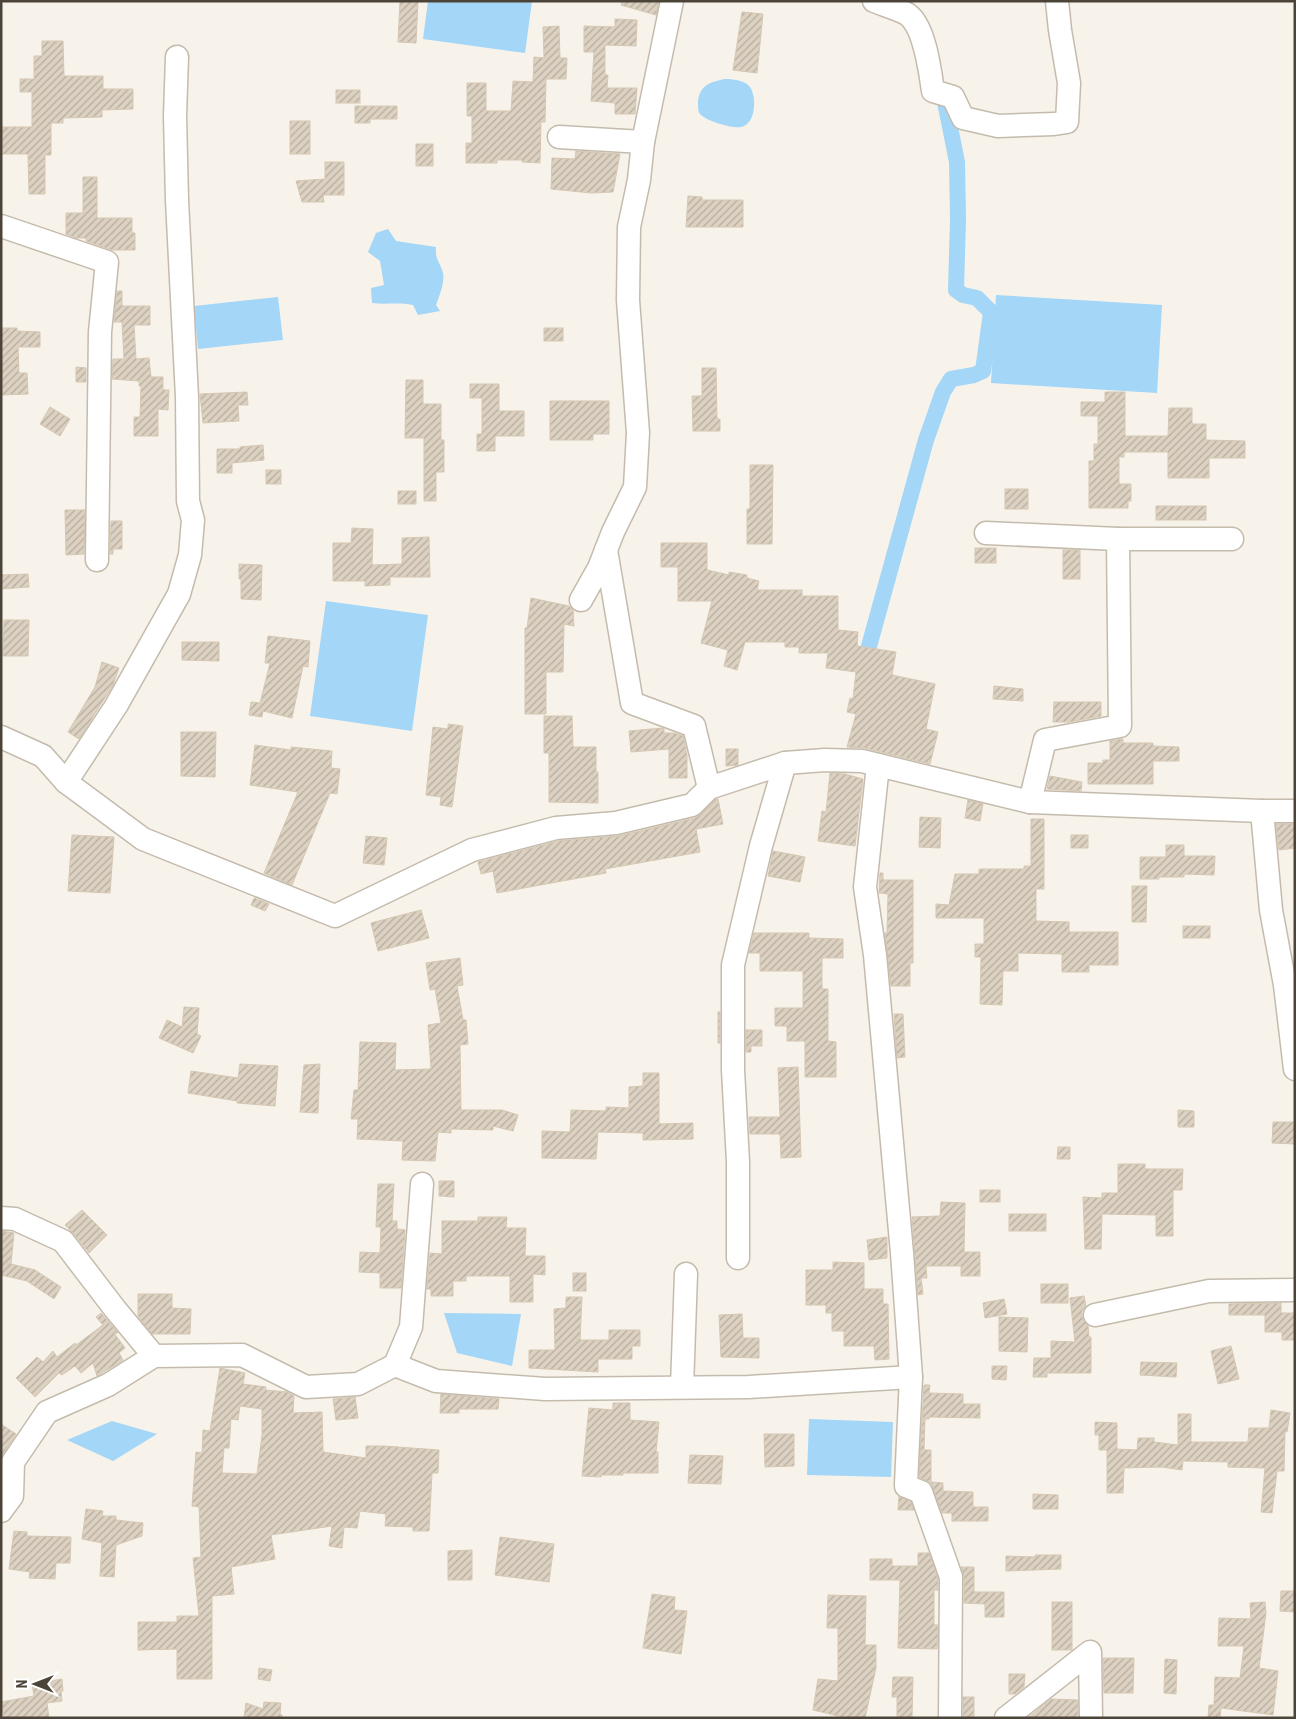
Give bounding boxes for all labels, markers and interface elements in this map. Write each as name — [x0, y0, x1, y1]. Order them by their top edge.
north arrow — [10, 1659, 60, 1709]
text: N — [14, 1680, 30, 1688]

